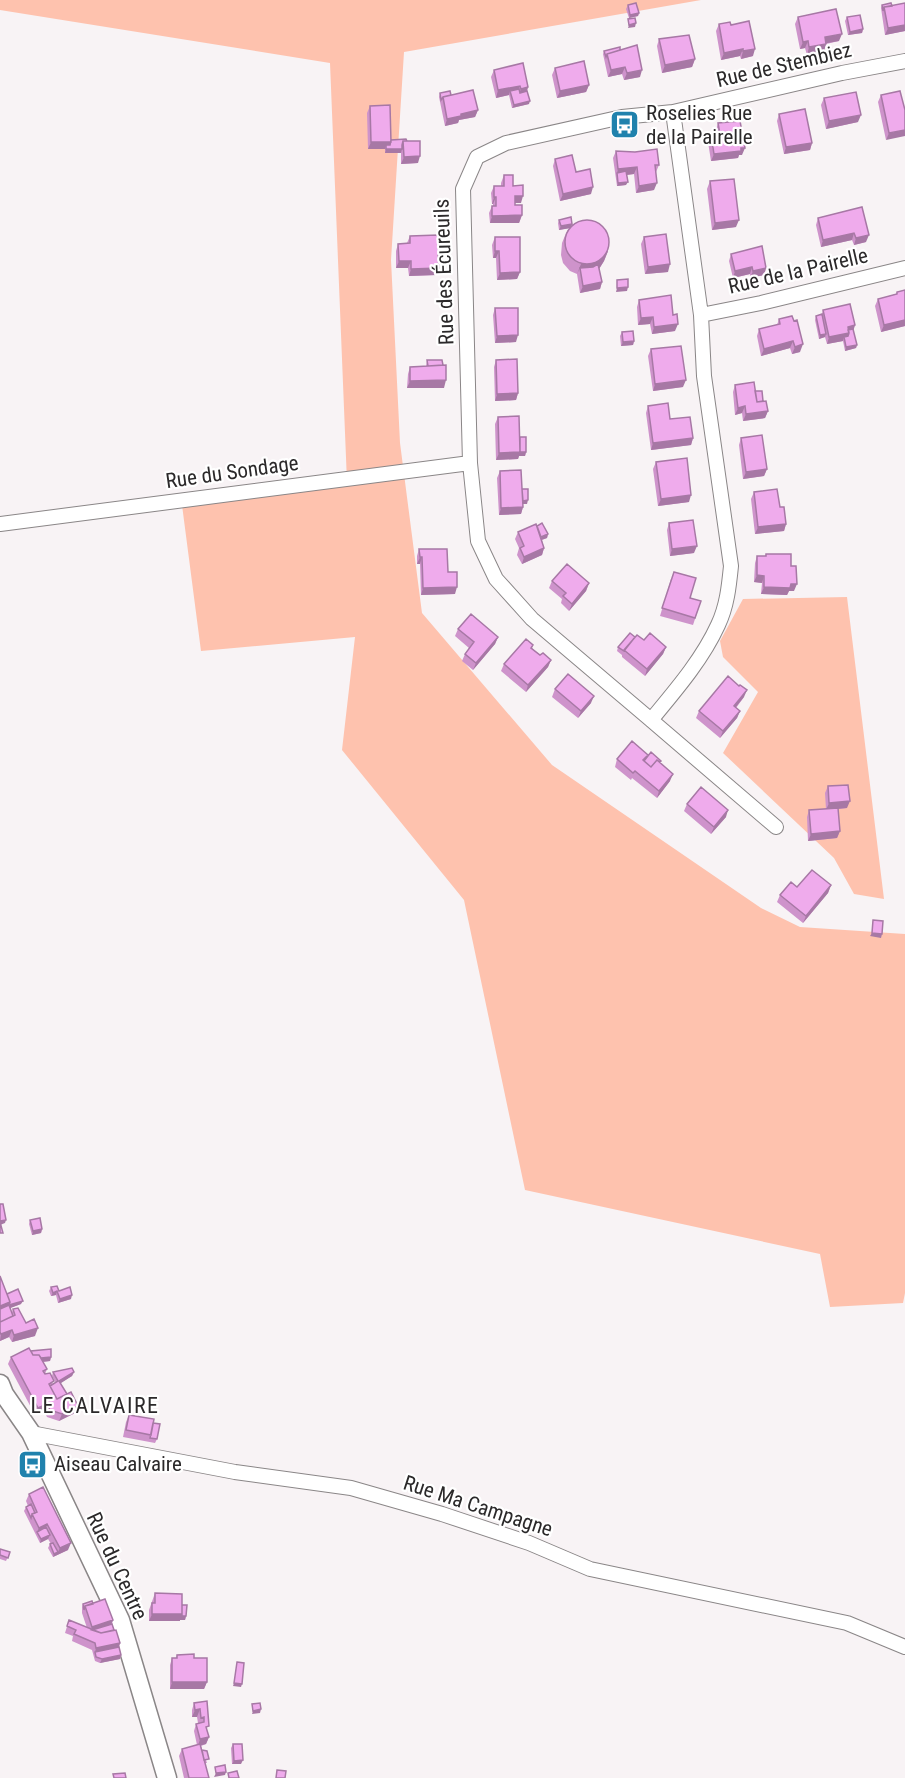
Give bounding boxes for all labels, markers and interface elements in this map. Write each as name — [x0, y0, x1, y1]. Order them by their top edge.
street label: Rue de Stembiez — [714, 38, 854, 92]
place label: Roselies Rue de la Pairelle — [646, 101, 753, 149]
bus stop icon: Roselies Rue de la Pairelle — [609, 109, 641, 141]
street label: Rue des Écureuils — [429, 199, 459, 345]
street label: Rue de la Pairelle — [726, 243, 870, 299]
street label: Rue du Sondage — [164, 451, 300, 493]
district label: LE CALVAIRE — [30, 1393, 160, 1418]
bus stop icon: Aiseau Calvaire — [17, 1448, 49, 1480]
place label: Aiseau Calvaire — [54, 1452, 182, 1476]
street label: Rue Ma Campagne — [400, 1471, 556, 1541]
street label: Rue du Centre — [82, 1509, 152, 1624]

